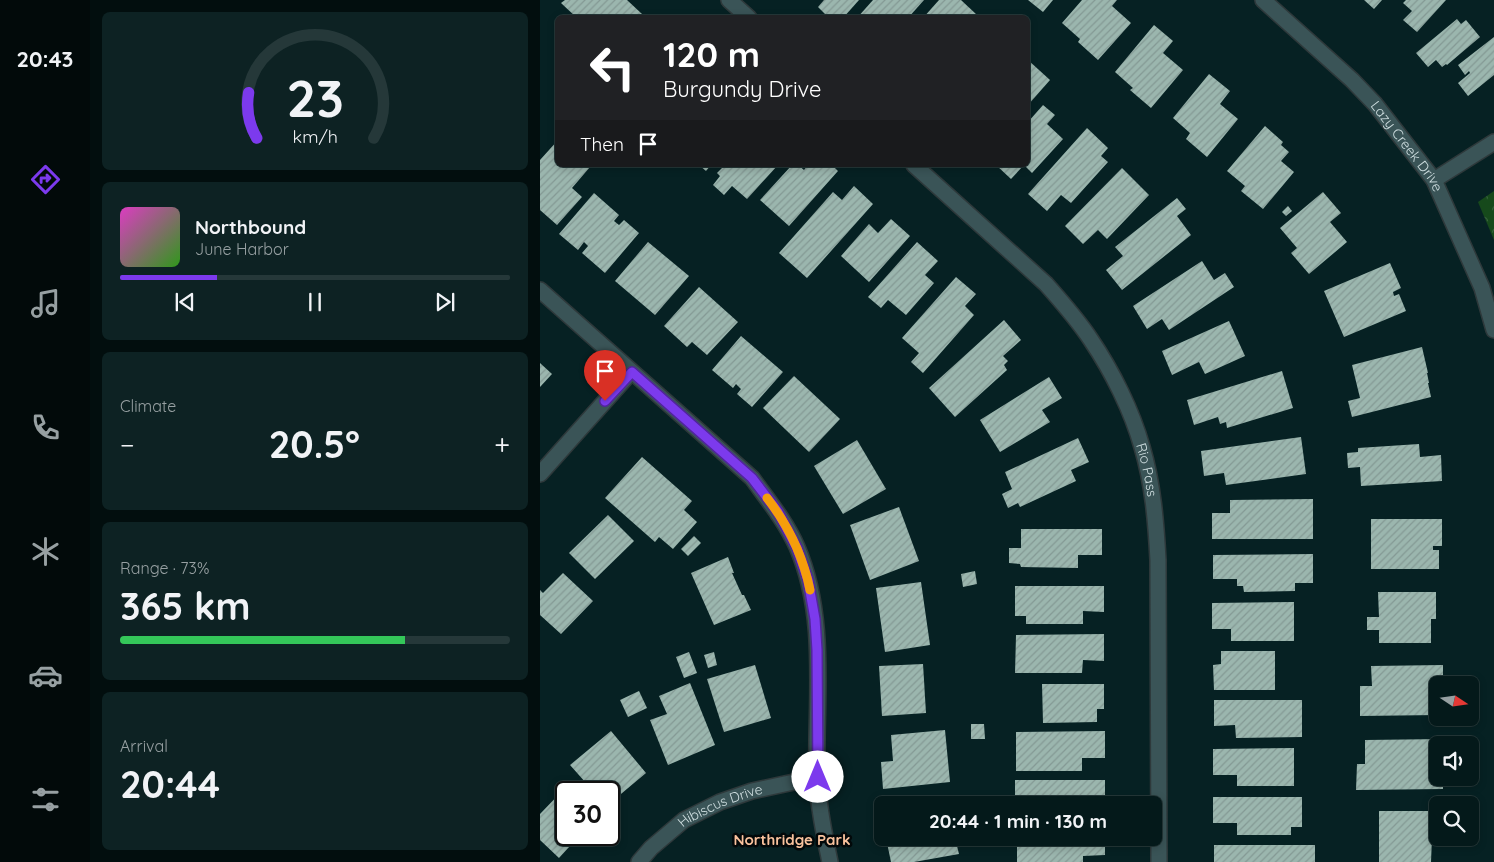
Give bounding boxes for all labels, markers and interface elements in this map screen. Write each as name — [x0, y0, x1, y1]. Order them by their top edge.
text: 120 m — [663, 32, 760, 76]
icon: left — [580, 35, 645, 100]
text: 20:43 — [17, 45, 73, 73]
text: 23 — [286, 65, 344, 130]
text: Burgundy Drive — [663, 75, 822, 103]
street label: Lazy Creek Drive — [1367, 97, 1447, 194]
text: km/h — [292, 125, 338, 147]
icon: arrive — [634, 130, 662, 158]
text: Then — [580, 132, 624, 156]
icon: directions — [28, 162, 63, 197]
text: Northbound — [195, 215, 306, 239]
text: June Harbor — [195, 239, 289, 259]
icon: music — [28, 286, 63, 321]
icon: previous — [171, 288, 199, 316]
icon: pause — [301, 288, 329, 316]
icon: next — [431, 288, 459, 316]
pin — [584, 350, 626, 401]
icon: arrive — [591, 357, 619, 385]
text: Climate — [120, 396, 176, 416]
icon: phone — [28, 410, 63, 445]
text: 20.5° — [269, 420, 360, 468]
text: − — [120, 427, 135, 462]
text: + — [494, 427, 510, 462]
street label: Rio Pass — [1132, 441, 1161, 498]
icon: climate — [28, 534, 63, 569]
text: Range · 73% — [120, 558, 209, 578]
text: 365 km — [120, 582, 251, 630]
icon: car — [28, 658, 63, 693]
north arrow — [1429, 676, 1479, 726]
map controls — [1429, 676, 1479, 846]
text: Arrival — [120, 736, 168, 756]
button: sound — [1429, 736, 1479, 786]
position arrow — [791, 750, 843, 802]
text: 20:44 — [120, 760, 220, 808]
street label: Hibiscus Drive — [674, 780, 764, 831]
speed limit sign: 30 — [555, 781, 620, 846]
icon: filters — [28, 782, 63, 817]
button: search — [1429, 796, 1479, 846]
text: 20:44 · 1 min · 130 m — [929, 809, 1107, 833]
district label: Northridge Park — [733, 830, 851, 849]

